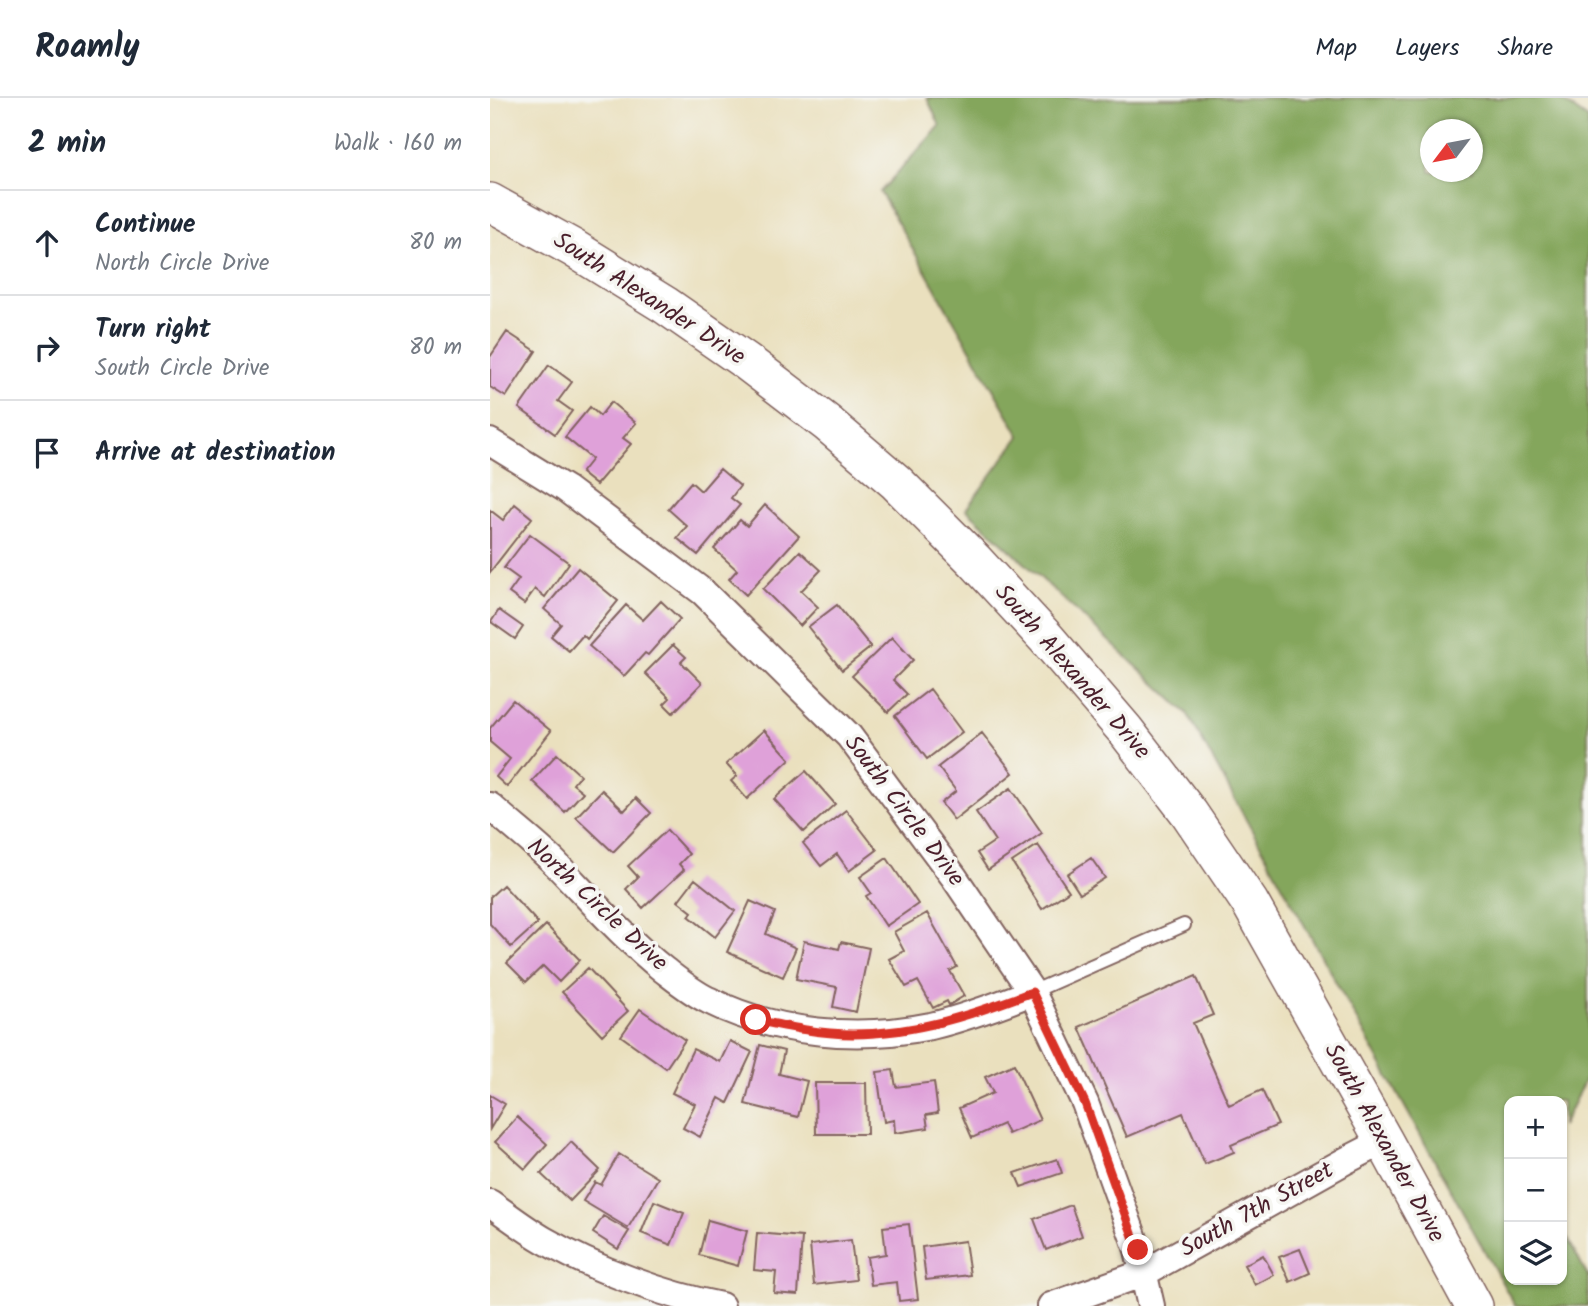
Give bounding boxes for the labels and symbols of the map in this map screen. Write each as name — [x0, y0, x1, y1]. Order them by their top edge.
north arrow — [1420, 119, 1483, 182]
street label: South Alexander Drive — [545, 222, 753, 376]
street label: South Alexander Drive — [984, 575, 1160, 769]
street label: South Circle Drive — [834, 727, 974, 896]
street label: North Circle Drive — [517, 829, 677, 981]
route start — [740, 1004, 771, 1035]
street label: South Alexander Drive — [1313, 1036, 1455, 1250]
street label: South 7th Street — [1173, 1151, 1342, 1268]
route end — [1122, 1234, 1153, 1265]

